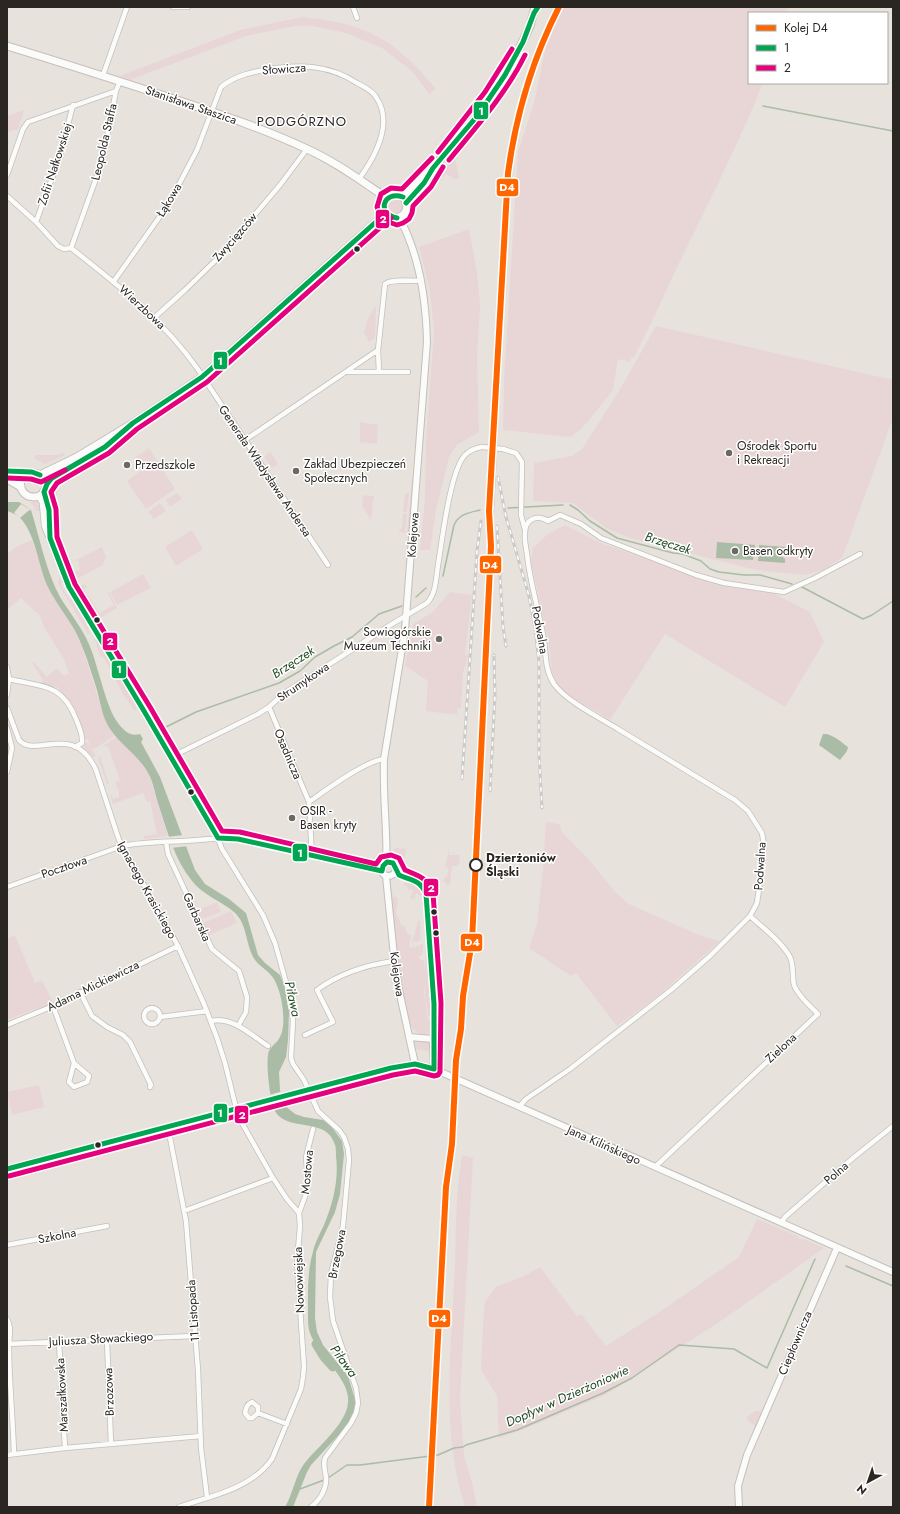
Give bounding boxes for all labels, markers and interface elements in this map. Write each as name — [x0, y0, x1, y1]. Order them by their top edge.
legend — [748, 12, 888, 84]
text: Kolej D4 — [784, 19, 828, 37]
text: 1 — [784, 39, 789, 57]
street label: Słowicza — [261, 58, 307, 80]
text: 2 — [784, 59, 791, 77]
street label: Stanisława Staszica — [143, 81, 239, 129]
line badge: 1 — [473, 101, 489, 120]
street label: Leopolda Staffa — [86, 102, 122, 182]
text: 1 — [478, 103, 484, 119]
district label: PODGÓRZNO — [257, 112, 347, 131]
street label: Zofii Nałkowskiej — [33, 120, 77, 208]
line badge: D4 — [496, 178, 519, 197]
street label: Łąkowa — [151, 179, 186, 221]
text: D4 — [499, 179, 515, 195]
street label: Zwycięzców — [209, 208, 262, 266]
line badge: 2 — [375, 209, 390, 229]
text: 2 — [379, 211, 387, 227]
unlabelled marker — [352, 244, 362, 254]
street label: Wierzbowa — [115, 281, 170, 334]
line badge: 1 — [213, 351, 228, 370]
text: 1 — [217, 353, 223, 369]
street label: Generała Władysława Andersa — [214, 402, 316, 541]
place label: Ośrodek Sportu i Rekreacji — [737, 437, 817, 469]
marker: Ośrodek Sportu i Rekreacji — [724, 448, 734, 458]
place label: Zakład Ubezpieczeń Społecznych — [304, 455, 406, 487]
place label: Przedszkole — [135, 456, 195, 474]
marker: Przedszkole — [122, 460, 132, 470]
marker: Zakład Ubezpieczeń Społecznych — [291, 466, 301, 476]
street label: Kolejowa — [402, 512, 424, 558]
water label: Brzęczek — [642, 527, 694, 559]
place label: Basen odkryty — [743, 542, 814, 560]
marker: Basen odkryty — [730, 546, 740, 556]
line badge: D4 — [479, 555, 502, 574]
text: D4 — [482, 557, 498, 573]
street label: Podwalna — [527, 605, 553, 656]
unlabelled marker — [92, 615, 102, 625]
place label: Sowiogórskie Muzeum Techniki — [344, 623, 431, 655]
line badge: 2 — [102, 632, 118, 651]
text: 2 — [106, 633, 114, 649]
marker: Sowiogórskie Muzeum Techniki — [434, 634, 444, 644]
water label: Brzęczek — [268, 641, 318, 683]
street label: Strumykowa — [273, 658, 333, 706]
line badge: 1 — [111, 660, 127, 679]
text: 1 — [116, 661, 122, 677]
street label: Osadnicza — [269, 726, 307, 782]
unlabelled marker — [186, 787, 196, 797]
place label: OSIR - Basen kryty — [300, 802, 357, 834]
marker: OSIR - Basen kryty — [287, 813, 297, 823]
street label: Ignacego Krasickiego — [113, 838, 182, 942]
street label: Podwalna — [749, 841, 771, 891]
line badge: 1 — [292, 843, 308, 862]
text: 1 — [297, 845, 303, 861]
place label: Dzierżoniów Śląski — [486, 849, 557, 881]
street label: Pocztowa — [39, 851, 89, 883]
marker: Dzierżoniów Śląski — [469, 858, 483, 872]
line badge: 2 — [423, 878, 439, 897]
text: 2 — [427, 880, 435, 896]
street label: Garbarska — [178, 890, 216, 945]
unlabelled marker — [429, 907, 439, 917]
unlabelled marker — [431, 928, 441, 938]
line badge: D4 — [460, 933, 483, 952]
text: D4 — [464, 934, 480, 950]
street label: Kolejowa — [385, 950, 409, 998]
street label: Adama Mickiewicza — [44, 956, 142, 1016]
water label: Piława — [280, 979, 306, 1019]
street label: Zielona — [761, 1029, 801, 1067]
line badge: 1 — [213, 1103, 228, 1123]
text: 1 — [217, 1105, 223, 1121]
line badge: 2 — [234, 1105, 249, 1124]
text: 2 — [238, 1107, 246, 1123]
street label: Jana Kilińskiego — [562, 1120, 644, 1170]
unlabelled marker — [93, 1140, 103, 1150]
street label: Mostowa — [296, 1149, 318, 1195]
street label: Polna — [820, 1157, 852, 1189]
street label: Szkolna — [36, 1223, 78, 1249]
street label: Brzegowa — [323, 1228, 351, 1280]
street label: Nowowiejska — [289, 1246, 309, 1313]
street label: 11 Listopada — [182, 1279, 204, 1343]
street label: Ciepłownicza — [773, 1308, 817, 1378]
line badge: D4 — [428, 1309, 451, 1328]
text: D4 — [431, 1310, 447, 1326]
street label: Juliusza Słowackiego — [46, 1327, 154, 1351]
water label: Piława — [326, 1341, 362, 1381]
street label: Marszałkowska — [51, 1357, 73, 1432]
water label: Dopływ w Dzierżoniowie — [503, 1360, 632, 1432]
street label: Brzozowa — [99, 1367, 119, 1417]
north arrow — [848, 1462, 888, 1502]
text: N — [853, 1481, 870, 1499]

